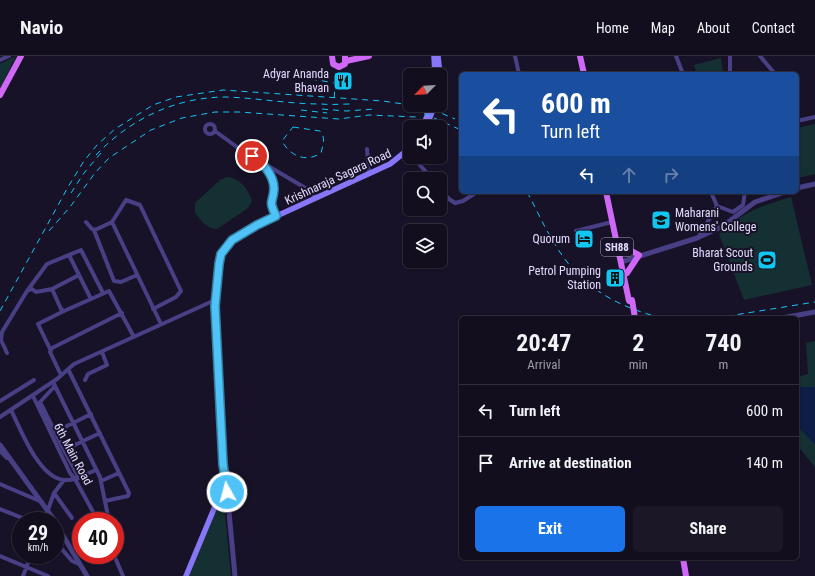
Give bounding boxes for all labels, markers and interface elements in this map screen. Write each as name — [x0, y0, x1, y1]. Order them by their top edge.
text: Navio — [20, 16, 63, 39]
text: Home — [596, 20, 629, 36]
text: Map — [651, 20, 675, 36]
text: About — [697, 20, 730, 36]
text: Contact — [752, 20, 795, 36]
place label: Adyar Ananda Bhavan — [263, 67, 329, 95]
north arrow — [403, 68, 447, 112]
map controls — [403, 68, 447, 268]
restaurant icon: Adyar Ananda Bhavan — [332, 70, 354, 92]
text: 600 m — [541, 87, 611, 120]
icon: left — [475, 88, 527, 140]
button: sound — [403, 120, 447, 164]
text: Turn left — [541, 121, 600, 142]
pin — [235, 139, 269, 173]
icon: arrive — [241, 145, 263, 167]
street label: Krishnaraja Sagara Road — [283, 146, 393, 208]
icon: left — [576, 164, 598, 186]
icon: ahead — [618, 164, 640, 186]
icon: right — [660, 164, 682, 186]
button: search — [403, 172, 447, 216]
place label: Maharani Womens' College — [675, 206, 757, 234]
school or university icon: Maharani Womens' College — [650, 209, 672, 231]
button: layers — [403, 224, 447, 268]
hotel icon: Quorum — [573, 228, 595, 250]
place label: Quorum — [532, 232, 570, 246]
road number: SH88 — [601, 238, 633, 256]
place label: Bharat Scout Grounds — [692, 246, 753, 274]
sports icon: Bharat Scout Grounds — [756, 249, 778, 271]
place label: Petrol Pumping Station — [528, 264, 601, 292]
building icon: Petrol Pumping Station — [604, 267, 626, 289]
text: 20:47 — [516, 329, 571, 357]
text: 2 — [632, 329, 644, 357]
text: 740 — [705, 329, 742, 357]
text: Arrival — [527, 357, 560, 372]
text: min — [629, 357, 648, 372]
text: m — [719, 357, 728, 372]
icon: left — [475, 400, 497, 422]
text: Turn left — [509, 402, 560, 420]
text: 600 m — [746, 402, 783, 420]
street label: 6th Main Road — [51, 421, 95, 487]
icon: arrive — [475, 452, 497, 474]
text: Arrive at destination — [509, 454, 632, 472]
text: 140 m — [746, 454, 783, 472]
position arrow — [206, 471, 248, 513]
button: Exit — [475, 506, 625, 552]
button: Share — [633, 506, 783, 552]
speed limit sign: 40 — [72, 512, 124, 564]
text: 29 — [28, 521, 48, 545]
text: km/h — [28, 542, 48, 553]

